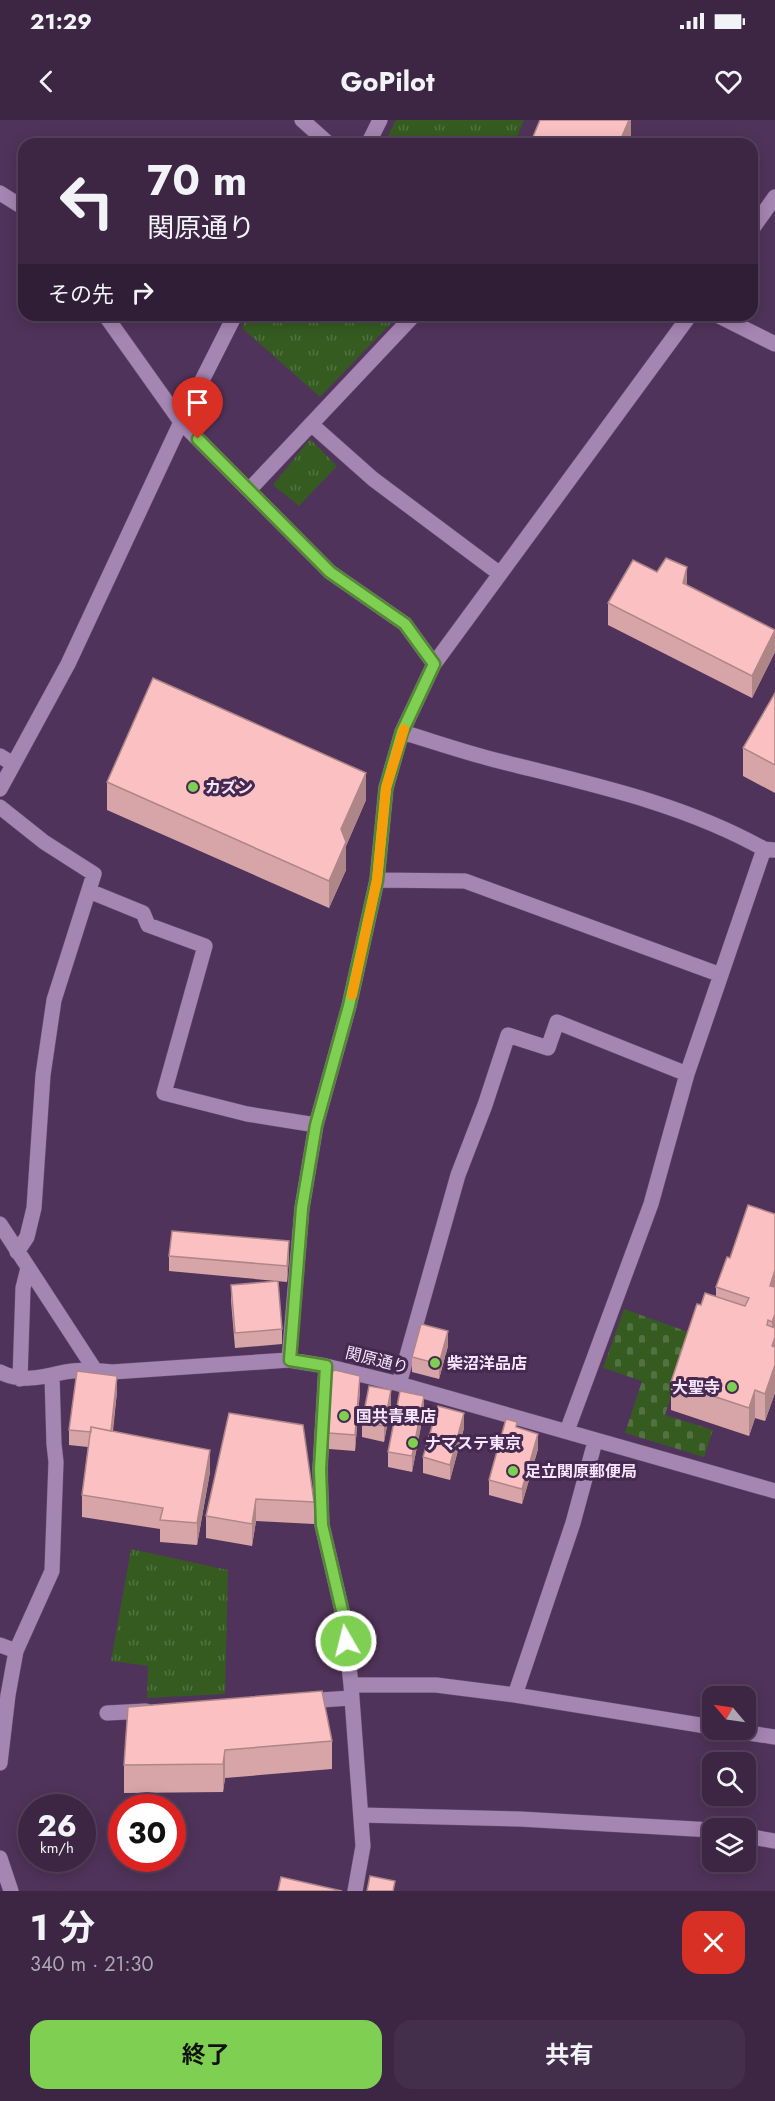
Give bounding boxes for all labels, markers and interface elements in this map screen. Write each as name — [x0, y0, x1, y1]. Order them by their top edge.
text: 21:29 — [30, 5, 92, 37]
text: GoPilot — [341, 62, 435, 101]
icon: back — [30, 65, 63, 98]
icon: heart — [712, 65, 745, 98]
text: 70 m — [147, 150, 247, 211]
icon: left — [48, 162, 126, 240]
text: 関原通り — [147, 208, 255, 247]
icon: right — [126, 276, 159, 309]
text: その先 — [48, 278, 114, 310]
pin — [172, 377, 223, 439]
icon: arrive — [181, 386, 214, 419]
place label: カズン — [205, 776, 253, 799]
marker: カズン — [186, 780, 200, 794]
street label: 関原通り — [343, 1341, 411, 1379]
place label: 柴沼洋品店 — [447, 1352, 527, 1375]
marker: 柴沼洋品店 — [428, 1356, 442, 1370]
place label: 大聖寺 — [672, 1376, 720, 1399]
marker: 大聖寺 — [725, 1380, 739, 1394]
place label: 国共青果店 — [356, 1405, 436, 1428]
marker: 国共青果店 — [337, 1409, 351, 1423]
place label: ナマステ東京 — [425, 1432, 521, 1455]
marker: ナマステ東京 — [406, 1436, 420, 1450]
place label: 足立関原郵便局 — [525, 1460, 637, 1483]
marker: 足立関原郵便局 — [506, 1464, 520, 1478]
position arrow — [314, 1609, 378, 1673]
north arrow — [702, 1686, 756, 1740]
map controls — [702, 1686, 756, 1872]
button: search — [702, 1752, 756, 1806]
speed limit sign: 30 — [108, 1794, 186, 1872]
text: 26 — [37, 1804, 77, 1847]
button: layers — [702, 1818, 756, 1872]
text: km/h — [40, 1837, 74, 1859]
text: 1 分 — [30, 1901, 95, 1953]
button: close — [682, 1911, 745, 1974]
text: 340 m · 21:30 — [30, 1950, 153, 1979]
button: 終了 — [30, 2020, 382, 2089]
button: 共有 — [394, 2020, 745, 2089]

